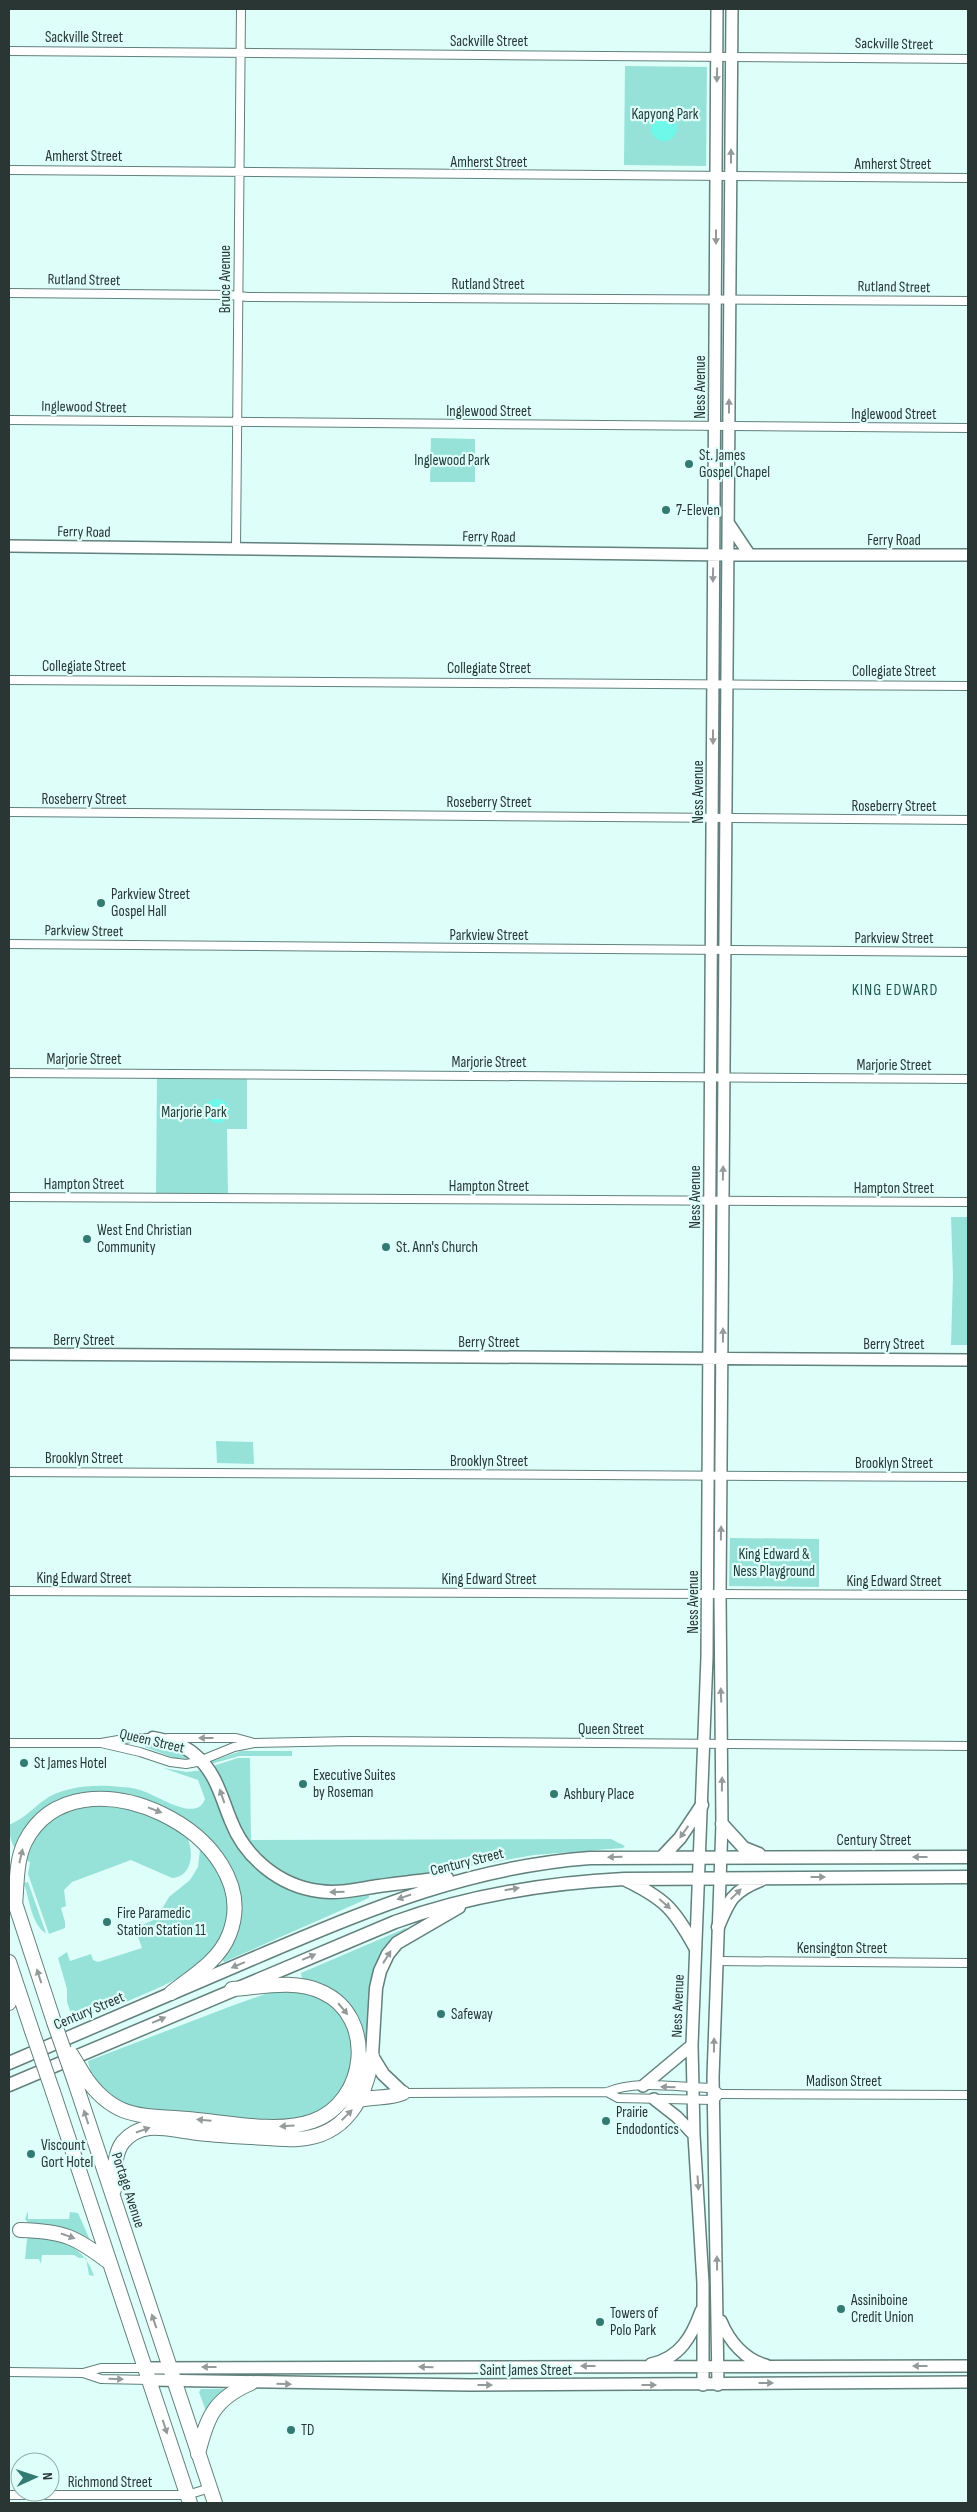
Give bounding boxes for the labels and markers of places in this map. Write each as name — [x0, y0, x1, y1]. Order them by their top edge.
place label: St. James Gospel Chapel — [699, 446, 770, 482]
marker: St. James Gospel Chapel — [683, 458, 695, 470]
place label: 7-Eleven — [676, 501, 720, 520]
marker: 7-Eleven — [660, 504, 672, 516]
place label: Parkview Street Gospel Hall — [111, 885, 190, 921]
marker: Parkview Street Gospel Hall — [95, 897, 107, 909]
place label: West End Christian Community — [97, 1221, 192, 1257]
marker: West End Christian Community — [81, 1233, 93, 1245]
place label: St. Ann's Church — [396, 1238, 478, 1257]
marker: St. Ann's Church — [380, 1241, 392, 1253]
place label: St James Hotel — [34, 1754, 107, 1773]
marker: St James Hotel — [18, 1757, 30, 1769]
place label: Executive Suites by Roseman — [313, 1766, 396, 1802]
marker: Executive Suites by Roseman — [297, 1778, 309, 1790]
place label: Ashbury Place — [563, 1785, 634, 1804]
marker: Ashbury Place — [548, 1788, 560, 1800]
place label: Fire Paramedic Station Station 11 — [117, 1904, 206, 1940]
marker: Fire Paramedic Station Station 11 — [101, 1916, 113, 1928]
place label: Safeway — [451, 2005, 493, 2024]
marker: Safeway — [435, 2008, 447, 2020]
place label: Prairie Endodontics — [616, 2103, 679, 2139]
marker: Prairie Endodontics — [600, 2115, 612, 2127]
place label: Viscount Gort Hotel — [41, 2136, 93, 2172]
marker: Viscount Gort Hotel — [25, 2148, 37, 2160]
place label: Assiniboine Credit Union — [850, 2291, 914, 2327]
marker: Assiniboine Credit Union — [835, 2303, 847, 2315]
place label: Towers of Polo Park — [610, 2304, 659, 2340]
marker: Towers of Polo Park — [594, 2316, 606, 2328]
place label: TD — [301, 2421, 314, 2440]
marker: TD — [285, 2424, 297, 2436]

